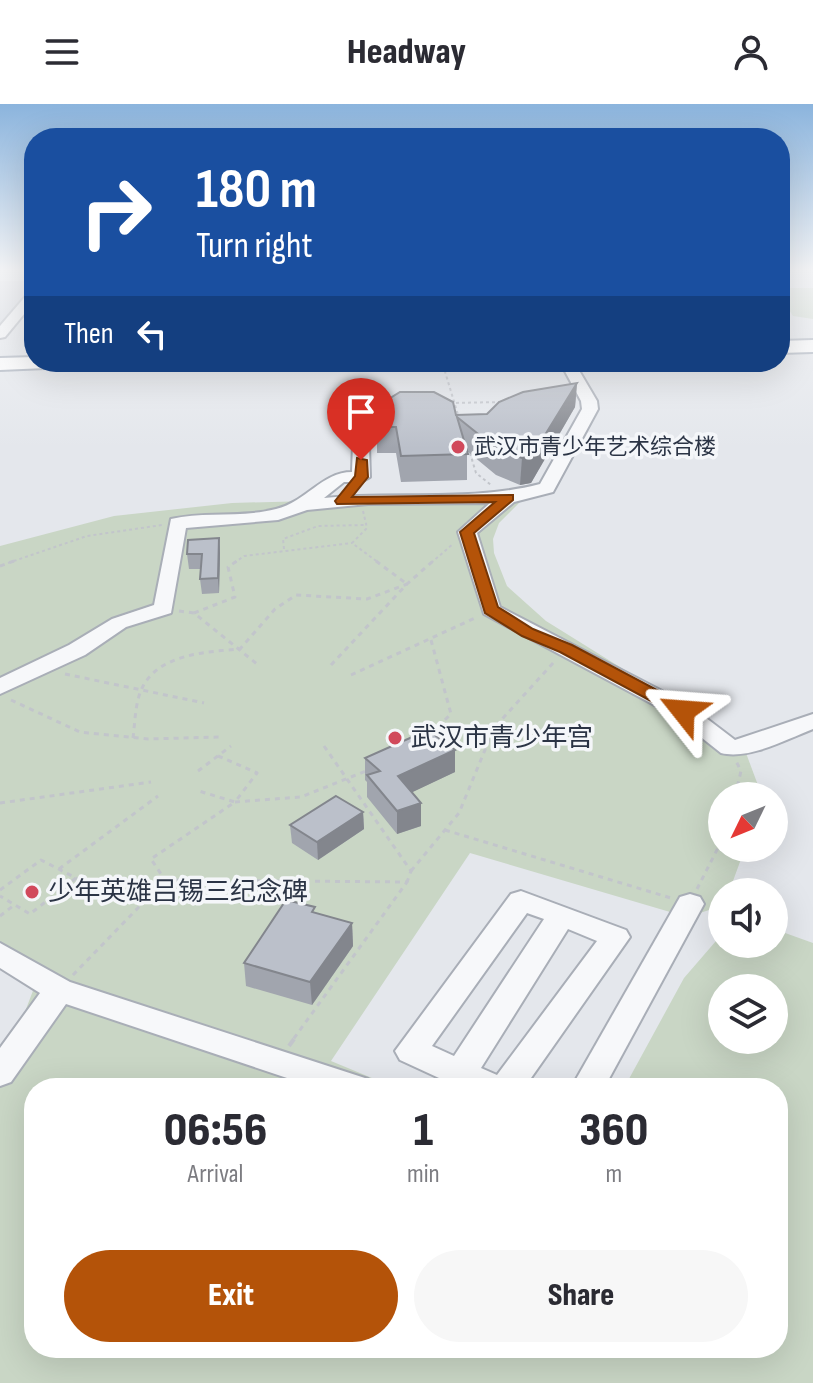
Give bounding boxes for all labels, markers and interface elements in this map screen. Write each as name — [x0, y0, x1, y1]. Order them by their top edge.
icon: menu — [40, 30, 84, 74]
icon: person — [729, 30, 773, 74]
text: Headway — [347, 31, 466, 74]
text: 180 m — [196, 157, 317, 224]
icon: right — [64, 160, 168, 264]
text: Turn right — [196, 225, 313, 268]
icon: left — [130, 312, 174, 356]
text: Then — [64, 316, 114, 352]
pin — [327, 378, 395, 460]
icon: arrive — [339, 390, 383, 434]
place label: 武汉市青少年艺术综合楼 — [474, 434, 716, 461]
marker: 武汉市青少年艺术综合楼 — [449, 438, 467, 456]
position arrow — [641, 669, 725, 753]
place label: 武汉市青少年宫 — [411, 723, 593, 754]
marker: 武汉市青少年宫 — [386, 729, 404, 747]
north arrow — [708, 782, 788, 862]
map controls — [708, 782, 788, 1054]
place label: 少年英雄吕锡三纪念碑 — [48, 877, 308, 908]
button: sound — [708, 878, 788, 958]
marker: 少年英雄吕锡三纪念碑 — [23, 883, 41, 901]
button: layers — [708, 974, 788, 1054]
text: 06:56 — [164, 1102, 267, 1159]
text: 1 — [413, 1102, 433, 1159]
text: 360 — [579, 1102, 648, 1159]
text: Arrival — [188, 1159, 243, 1190]
text: min — [407, 1159, 440, 1190]
text: m — [605, 1159, 622, 1190]
button: Exit — [64, 1250, 398, 1342]
button: Share — [414, 1250, 748, 1342]

